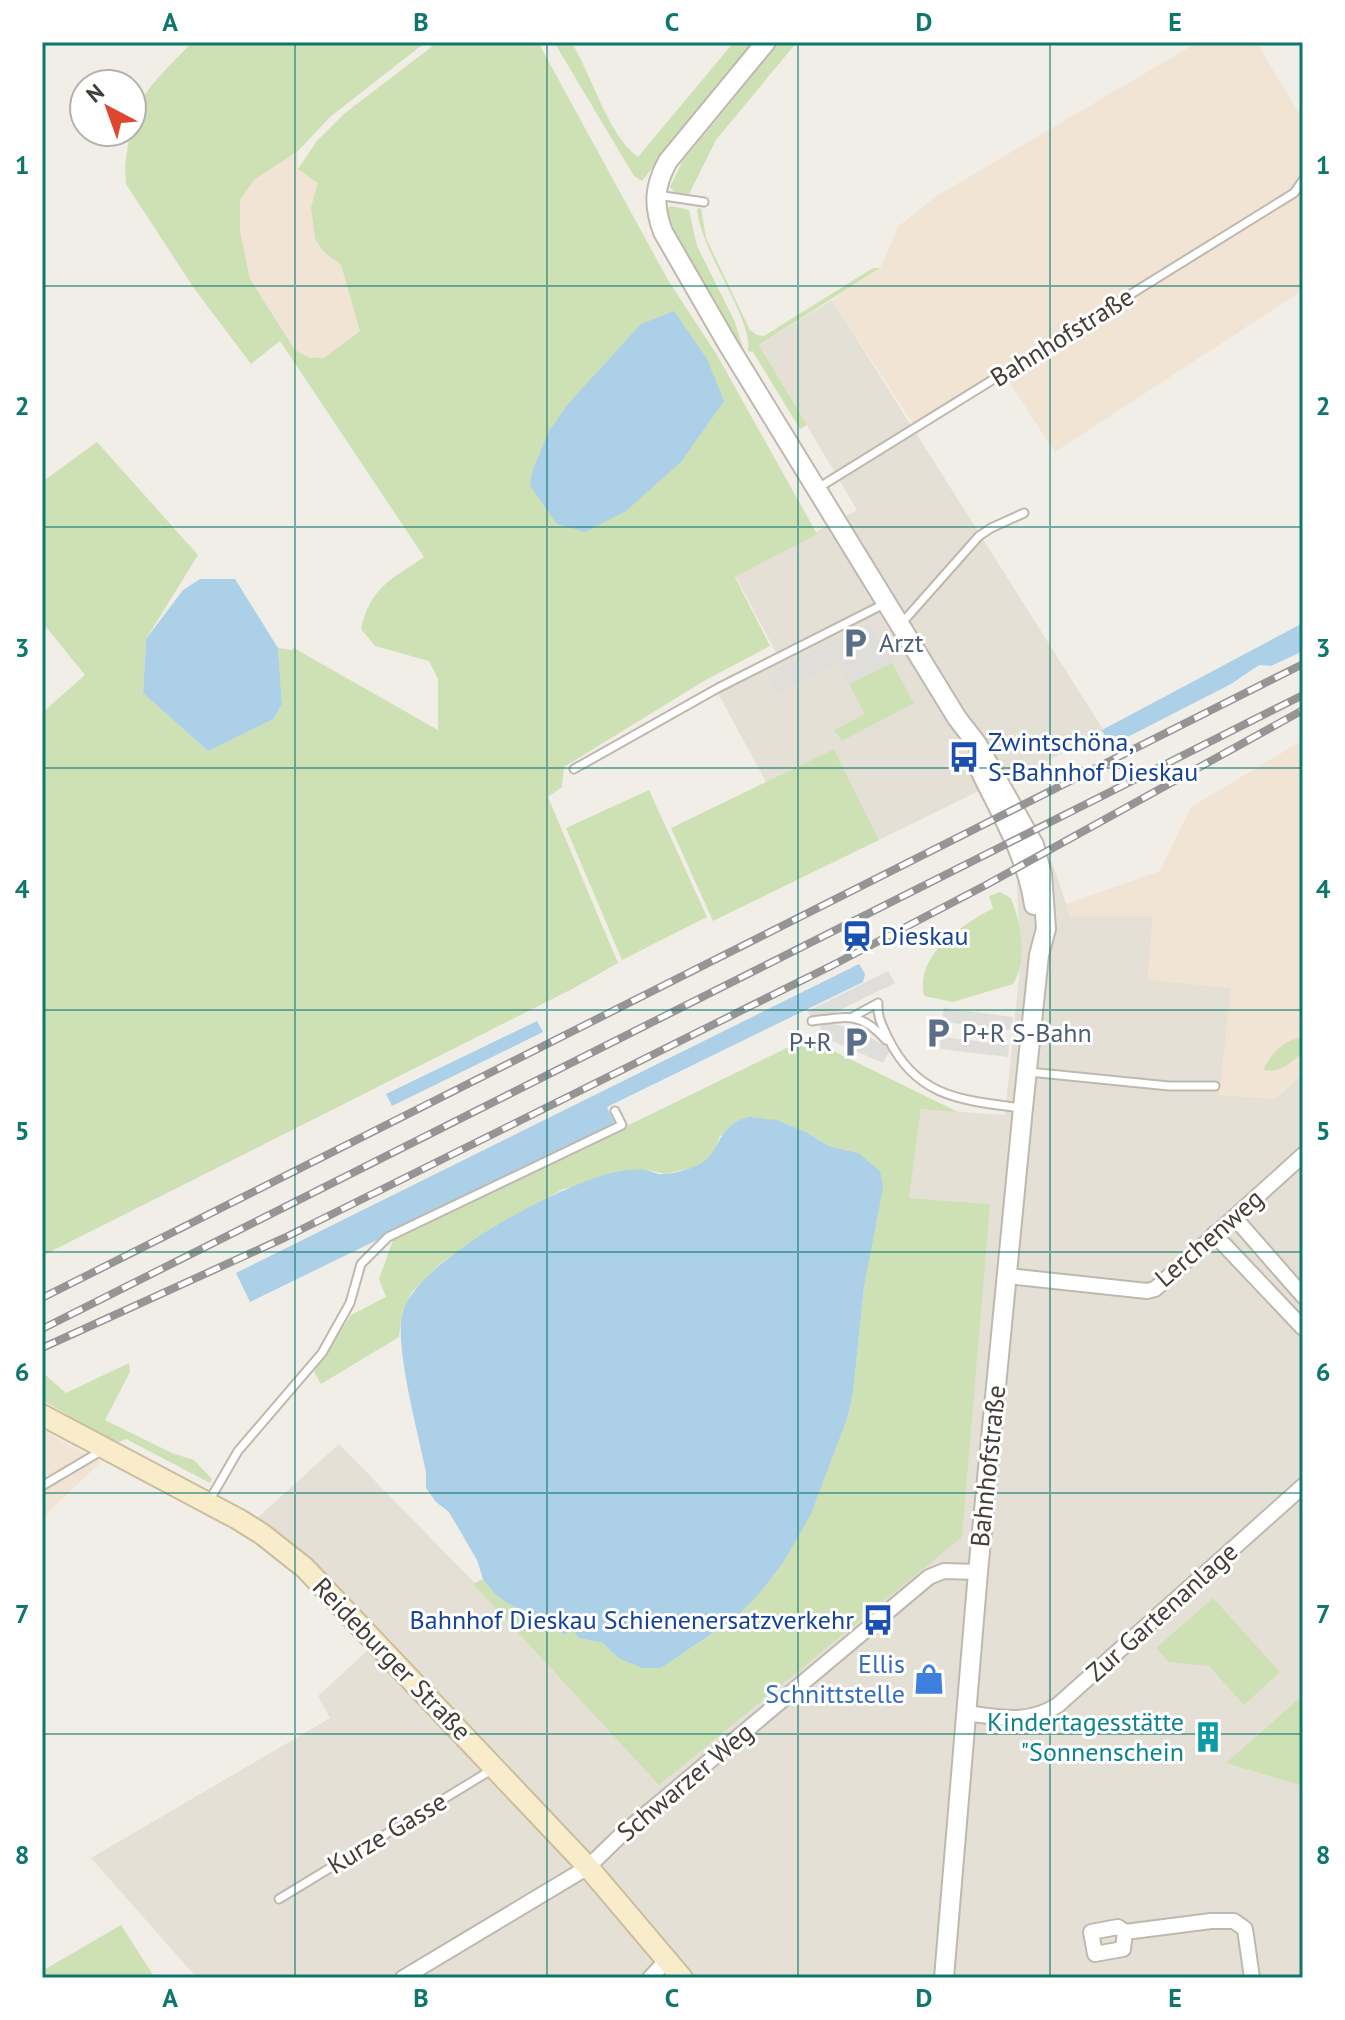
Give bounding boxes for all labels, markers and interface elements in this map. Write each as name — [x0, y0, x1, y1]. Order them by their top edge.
text: A — [162, 5, 178, 38]
text: B — [413, 5, 429, 38]
text: C — [665, 5, 679, 38]
text: D — [916, 5, 932, 38]
text: E — [1168, 5, 1182, 38]
north arrow — [68, 68, 148, 148]
text: N — [80, 78, 110, 108]
text: 1 — [15, 148, 29, 181]
text: 1 — [1316, 148, 1330, 181]
street label: Bahnhofstraße — [984, 279, 1139, 394]
text: 2 — [15, 389, 29, 422]
text: 2 — [1316, 389, 1330, 422]
parking icon: Arzt — [838, 626, 872, 660]
place label: Arzt — [879, 626, 924, 659]
text: 3 — [15, 631, 29, 664]
text: 3 — [1316, 631, 1330, 664]
place label: Zwintschöna, S-Bahnhof Dieskau — [988, 725, 1198, 788]
bus stop icon: Zwintschöna, S-Bahnhof Dieskau — [947, 740, 981, 774]
text: 4 — [15, 872, 30, 905]
text: 4 — [1316, 872, 1331, 905]
station icon: Dieskau — [840, 919, 874, 953]
place label: Dieskau — [881, 919, 969, 952]
parking icon: P+R S-Bahn — [921, 1016, 955, 1050]
place label: P+R S-Bahn — [962, 1016, 1092, 1049]
place label: P+R — [789, 1025, 832, 1058]
parking icon: P+R — [839, 1025, 873, 1059]
text: 5 — [15, 1114, 29, 1147]
text: 5 — [1316, 1114, 1330, 1147]
street label: Lerchenweg — [1148, 1182, 1270, 1294]
text: 6 — [15, 1355, 29, 1388]
text: 6 — [1316, 1355, 1330, 1388]
street label: Bahnhofstraße — [963, 1383, 1012, 1549]
street label: Zur Gartenanlage — [1079, 1535, 1244, 1688]
street label: Reideburger Straße — [306, 1570, 479, 1747]
text: 7 — [15, 1597, 29, 1630]
text: 7 — [1316, 1597, 1330, 1630]
place label: Bahnhof Dieskau Schienenersatzverkehr — [410, 1603, 854, 1636]
bus stop icon: Bahnhof Dieskau Schienenersatzverkehr — [861, 1603, 895, 1637]
place label: Ellis Schnittstelle — [765, 1647, 905, 1710]
shop icon: Ellis Schnittstelle — [912, 1662, 946, 1696]
place label: Kindertagesstätte "Sonnenschein — [987, 1705, 1184, 1768]
street label: Schwarzer Weg — [610, 1715, 759, 1848]
building icon: Kindertagesstätte "Sonnenschein — [1191, 1720, 1225, 1754]
street label: Kurze Gasse — [321, 1784, 452, 1881]
text: 8 — [15, 1838, 29, 1871]
text: 8 — [1316, 1838, 1330, 1871]
text: A — [162, 1981, 178, 2014]
text: B — [413, 1981, 429, 2014]
text: C — [665, 1981, 679, 2014]
text: D — [916, 1981, 932, 2014]
text: E — [1168, 1981, 1182, 2014]

